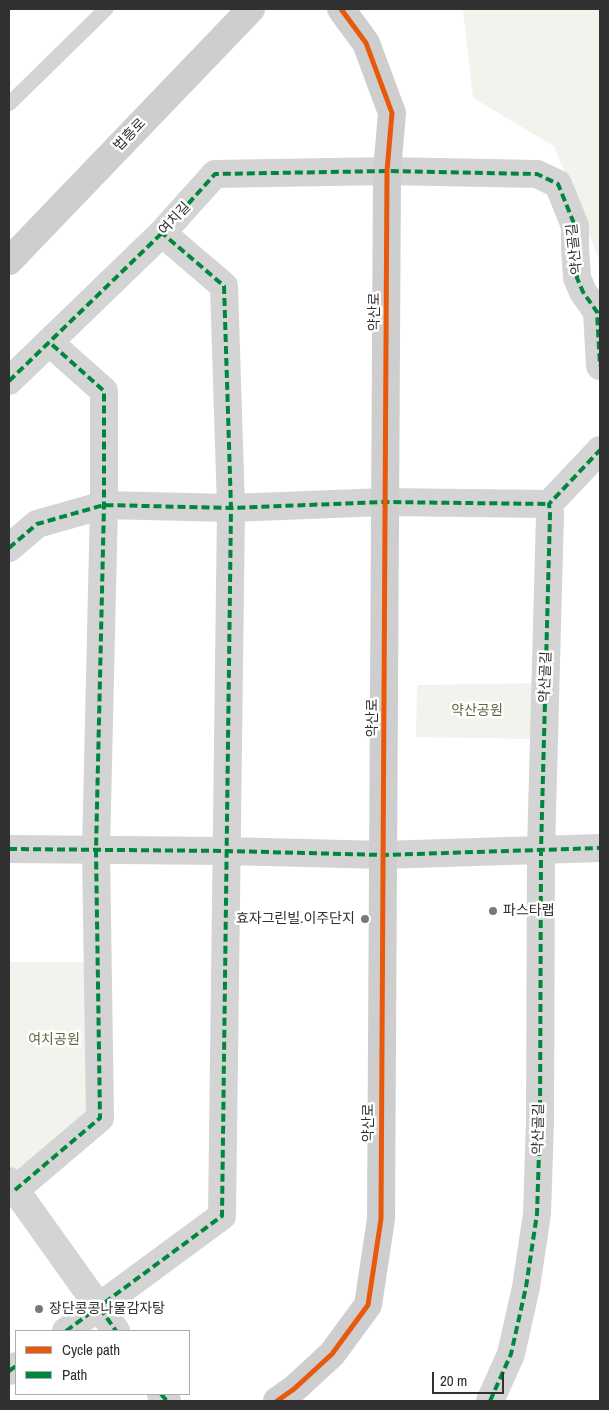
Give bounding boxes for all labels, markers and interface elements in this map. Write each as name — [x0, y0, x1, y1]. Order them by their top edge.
street label: 법흥로 — [111, 115, 149, 155]
street label: 여치길 — [156, 199, 194, 239]
street label: 약산골길 — [564, 223, 586, 275]
street label: 약산로 — [367, 293, 383, 331]
street label: 약산골길 — [537, 651, 555, 703]
street label: 약산로 — [365, 699, 381, 737]
park label: 약산공원 — [451, 703, 503, 719]
place label: 파스타랩 — [503, 903, 555, 919]
marker: 파스타랩 — [487, 905, 499, 917]
place label: 효자그린빌.이주단지 — [236, 911, 355, 927]
marker: 효자그린빌.이주단지 — [359, 913, 371, 925]
park label: 여치공원 — [28, 1032, 80, 1048]
street label: 약산골길 — [530, 1103, 548, 1155]
street label: 약산로 — [361, 1104, 377, 1142]
place label: 장단콩콩나물감자탕 — [49, 1301, 165, 1317]
marker: 장단콩콩나물감자탕 — [33, 1303, 45, 1315]
legend — [15, 1330, 190, 1395]
text: Cycle path — [62, 1339, 120, 1360]
scale bar — [434, 1362, 506, 1394]
text: Path — [62, 1364, 87, 1385]
text: 20 m — [440, 1370, 467, 1391]

